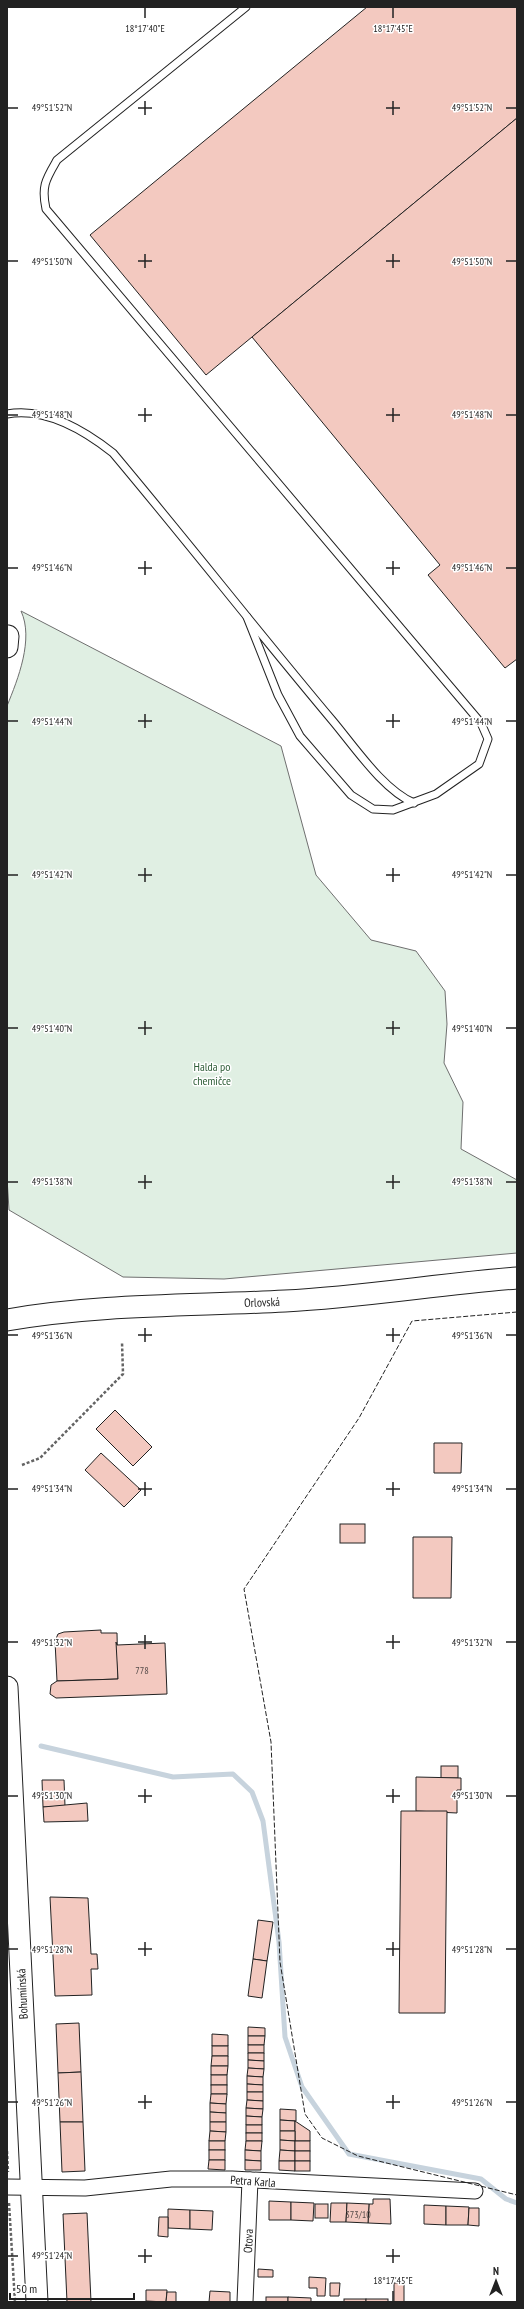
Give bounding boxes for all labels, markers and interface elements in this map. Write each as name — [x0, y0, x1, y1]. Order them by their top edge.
text: 18°17'40"E — [125, 22, 165, 35]
text: 18°17'45"E — [373, 22, 413, 35]
text: 49°51'52"N — [32, 101, 72, 114]
text: 49°51'52"N — [452, 101, 492, 114]
text: 49°51'50"N — [32, 255, 72, 268]
text: 49°51'50"N — [452, 255, 492, 268]
text: 49°51'48"N — [32, 408, 72, 421]
text: 49°51'48"N — [452, 408, 492, 421]
text: 49°51'46"N — [32, 561, 72, 574]
text: 49°51'46"N — [452, 561, 492, 574]
text: 49°51'44"N — [32, 715, 72, 728]
text: 49°51'44"N — [452, 715, 492, 728]
text: 49°51'42"N — [32, 868, 72, 881]
text: 49°51'42"N — [452, 868, 492, 881]
text: 49°51'40"N — [32, 1022, 72, 1035]
text: 49°51'40"N — [452, 1022, 492, 1035]
park label: Halda po chemičce — [193, 1059, 231, 1088]
text: 49°51'38"N — [32, 1175, 72, 1188]
text: 49°51'38"N — [452, 1175, 492, 1188]
street label: Orlovská — [244, 1294, 280, 1310]
text: 49°51'36"N — [32, 1329, 72, 1342]
text: 49°51'36"N — [452, 1329, 492, 1342]
text: 49°51'34"N — [32, 1482, 72, 1495]
text: 49°51'34"N — [452, 1482, 492, 1495]
text: 49°51'32"N — [32, 1636, 72, 1649]
text: 49°51'32"N — [452, 1636, 492, 1649]
house number: 778 — [135, 1664, 149, 1677]
text: 49°51'30"N — [32, 1789, 72, 1802]
text: 49°51'30"N — [452, 1789, 492, 1802]
text: 49°51'28"N — [32, 1943, 72, 1956]
text: 49°51'28"N — [452, 1943, 492, 1956]
street label: Bohumínská — [13, 1968, 31, 2020]
text: 49°51'26"N — [32, 2096, 72, 2109]
text: 49°51'26"N — [452, 2096, 492, 2109]
street label: Petra Karla — [230, 2172, 276, 2190]
house number: 373/10 — [345, 2208, 371, 2221]
street label: Otova — [240, 2228, 256, 2253]
text: 49°51'24"N — [32, 2249, 72, 2262]
north arrow — [476, 2261, 516, 2301]
text: N — [493, 2264, 499, 2278]
text: 18°17'45"E — [373, 2274, 413, 2287]
scale bar — [10, 2275, 134, 2301]
text: 50 m — [16, 2281, 37, 2296]

